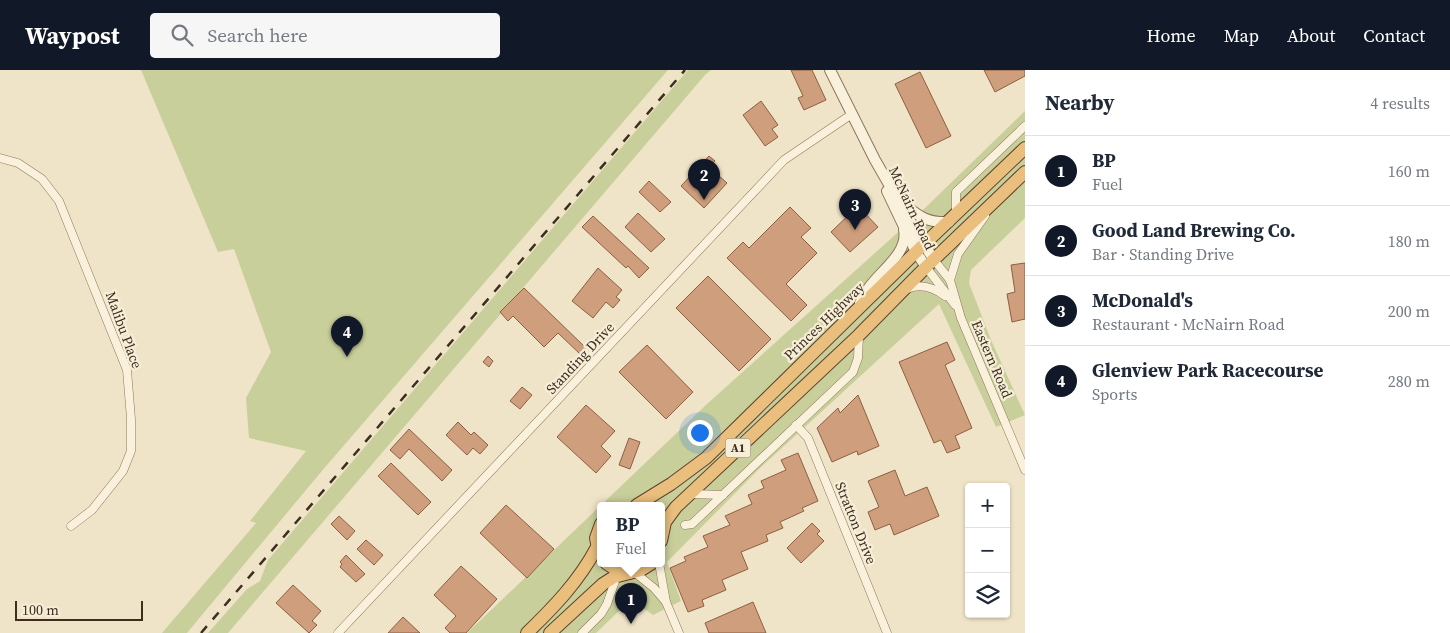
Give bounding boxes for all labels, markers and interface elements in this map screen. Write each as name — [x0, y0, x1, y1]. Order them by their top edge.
search box — [150, 13, 500, 58]
text: Waypost — [25, 19, 120, 52]
icon: search — [168, 21, 196, 49]
text: Search here — [208, 22, 308, 48]
text: Home — [1147, 23, 1196, 48]
text: Map — [1224, 23, 1259, 48]
text: About — [1287, 23, 1335, 48]
text: Contact — [1363, 23, 1425, 48]
text: Nearby — [1045, 88, 1115, 117]
text: 4 results — [1370, 92, 1430, 114]
text: BP — [1092, 147, 1116, 173]
pin: 2 — [688, 159, 720, 200]
text: 1 — [1057, 160, 1065, 182]
text: 160 m — [1388, 160, 1430, 182]
street label: McNairn Road — [884, 163, 940, 253]
text: Fuel — [1092, 173, 1123, 195]
pin: 3 — [839, 189, 871, 230]
text: Good Land Brewing Co. — [1092, 217, 1296, 243]
text: 2 — [1057, 230, 1065, 252]
text: 180 m — [1388, 230, 1430, 252]
text: Bar · Standing Drive — [1092, 243, 1234, 265]
street label: Princes Highway — [779, 277, 869, 365]
text: McDonald's — [1092, 287, 1193, 313]
street label: Malibu Place — [101, 289, 147, 371]
text: 3 — [1057, 300, 1065, 322]
text: 200 m — [1388, 300, 1430, 322]
text: Restaurant · McNairn Road — [1092, 313, 1285, 335]
pin: 4 — [331, 316, 363, 357]
street label: Eastern Road — [967, 317, 1017, 401]
street label: Standing Drive — [541, 318, 619, 398]
text: Glenview Park Racecourse — [1092, 357, 1323, 383]
text: 4 — [1057, 370, 1065, 392]
text: 280 m — [1388, 370, 1430, 392]
text: Sports — [1092, 383, 1137, 405]
your location — [687, 420, 713, 446]
road number: A1 — [726, 438, 750, 458]
street label: Stratton Drive — [830, 479, 882, 567]
map controls — [965, 483, 1010, 618]
button: + — [965, 483, 1010, 528]
popup — [597, 502, 665, 567]
text: BP — [616, 511, 639, 537]
button: − — [965, 528, 1010, 573]
text: Fuel — [616, 537, 646, 559]
button: layers — [965, 573, 1010, 618]
pin: 1 — [615, 583, 647, 624]
scale bar — [15, 598, 142, 621]
text: 100 m — [22, 600, 59, 620]

